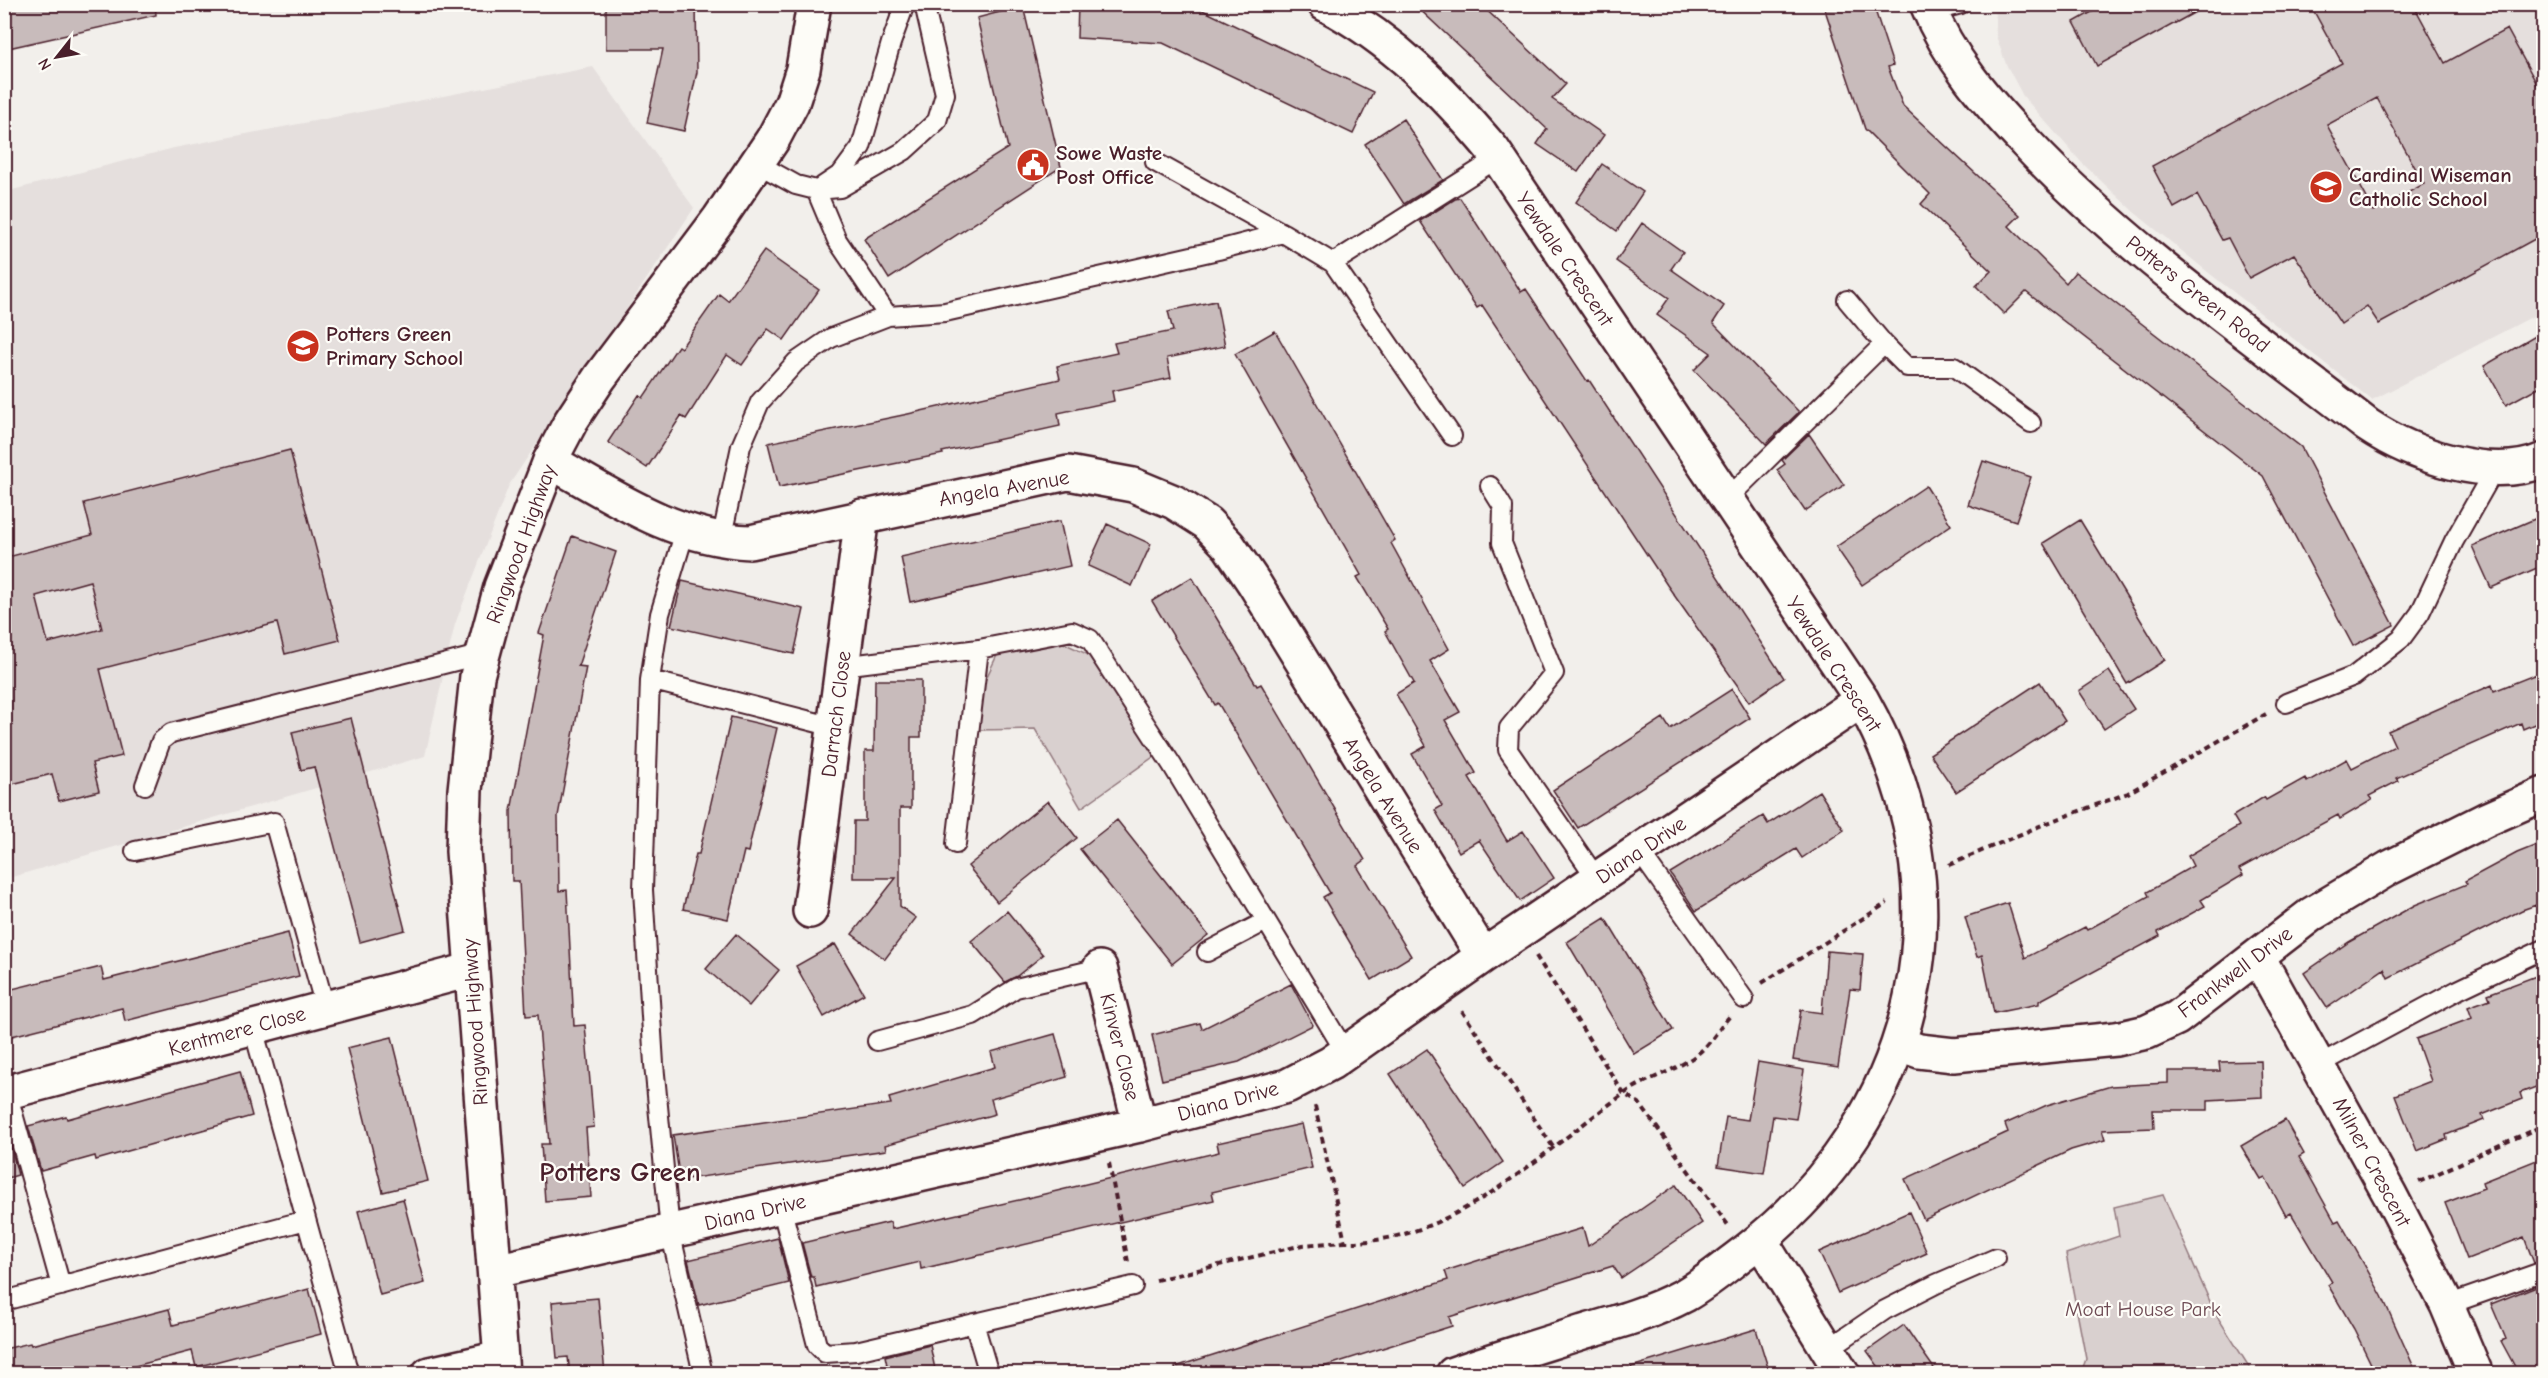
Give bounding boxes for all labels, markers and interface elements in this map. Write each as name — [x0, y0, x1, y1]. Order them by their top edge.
north arrow — [27, 27, 87, 87]
text: N — [35, 55, 55, 73]
place label: Sowe Waste Post Office — [1056, 141, 1162, 189]
public building icon: Sowe Waste Post Office — [1015, 147, 1051, 183]
place label: Cardinal Wiseman Catholic School — [2349, 163, 2512, 211]
school or university icon: Cardinal Wiseman Catholic School — [2308, 169, 2344, 205]
street label: Yewdale Crescent — [1511, 187, 1619, 331]
street label: Potters Green Road — [2121, 230, 2275, 358]
place label: Potters Green Primary School — [326, 322, 463, 370]
school or university icon: Potters Green Primary School — [285, 328, 321, 364]
street label: Ringwood Highway — [481, 461, 561, 627]
street label: Angela Avenue — [937, 465, 1071, 511]
street label: Yewdale Crescent — [1781, 592, 1887, 737]
street label: Darrach Close — [816, 649, 856, 779]
street label: Angela Avenue — [1338, 733, 1428, 857]
street label: Diana Drive — [1591, 811, 1691, 889]
street label: Frankwell Drive — [2173, 921, 2297, 1023]
street label: Ringwood Highway — [457, 937, 493, 1106]
street label: Kinver Close — [1095, 991, 1145, 1103]
street label: Kentmere Close — [166, 1001, 308, 1061]
street label: Diana Drive — [1175, 1076, 1281, 1126]
street label: Milner Crescent — [2328, 1093, 2417, 1232]
district label: Potters Green — [539, 1157, 701, 1188]
street label: Diana Drive — [702, 1189, 808, 1235]
park label: Moat House Park — [2065, 1297, 2221, 1321]

